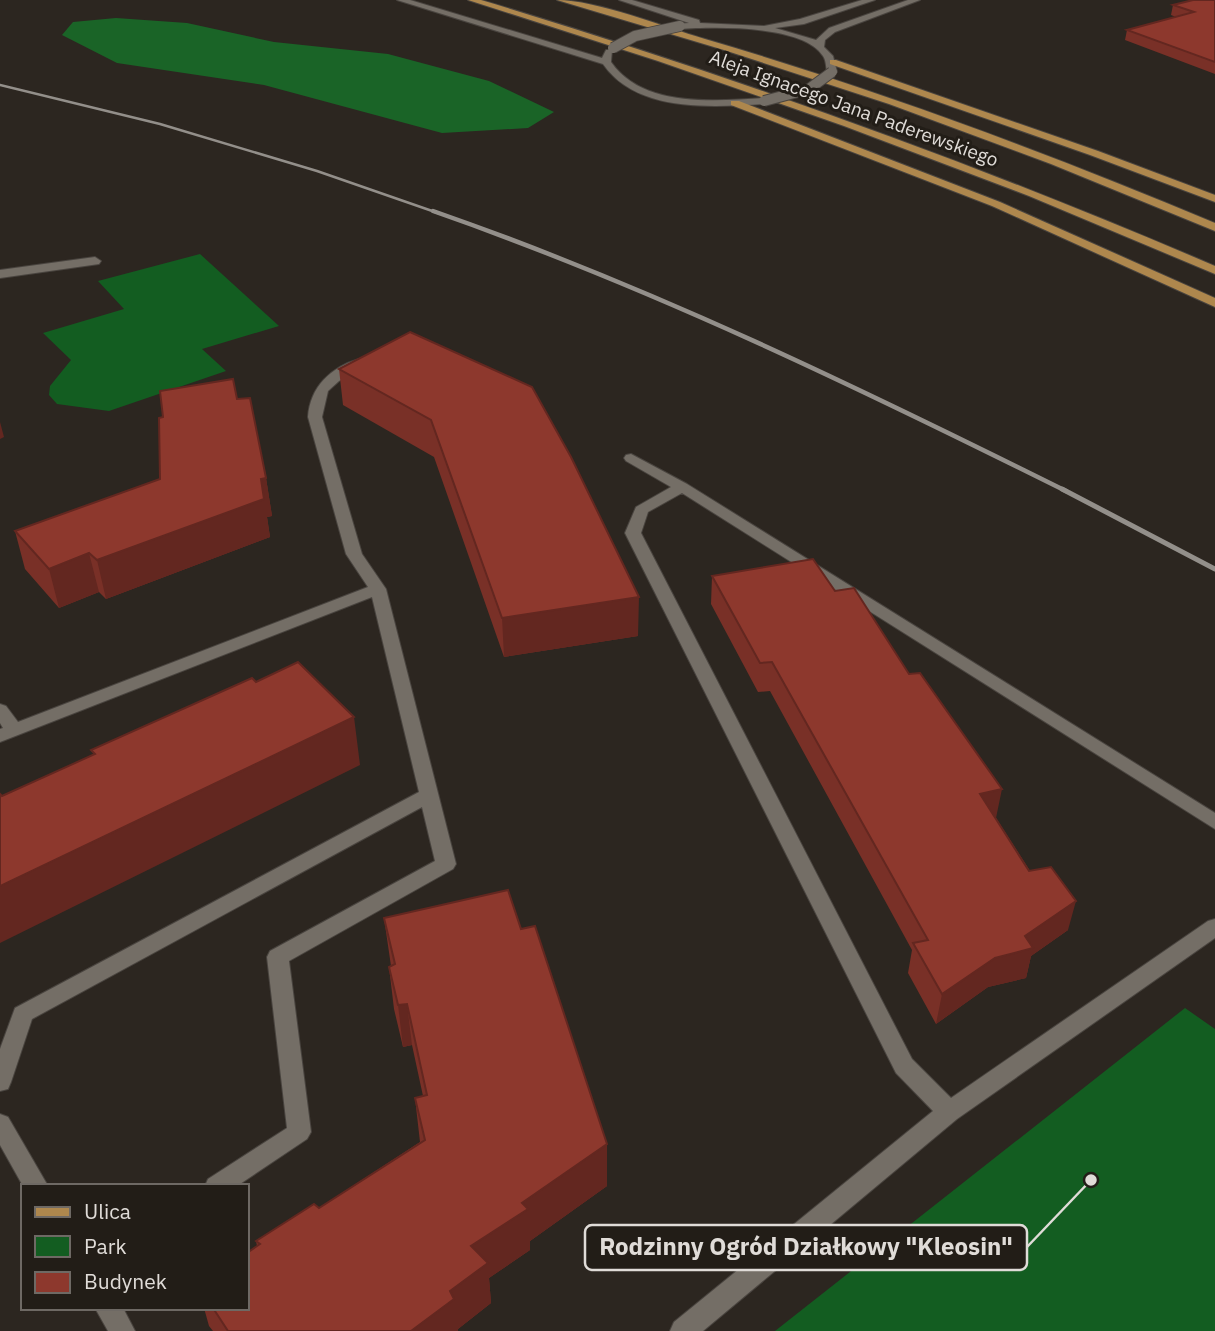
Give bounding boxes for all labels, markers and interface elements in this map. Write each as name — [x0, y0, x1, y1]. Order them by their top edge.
street label: Aleja Ignacego Jana Paderewskiego — [706, 44, 1002, 172]
legend — [21, 1184, 248, 1310]
text: Ulica — [84, 1197, 131, 1225]
callout: Rodzinny Ogród Działkowy "Kleosin" — [585, 1225, 1027, 1270]
text: Rodzinny Ogród Działkowy "Kleosin" — [599, 1230, 1013, 1262]
text: Park — [84, 1232, 127, 1260]
text: Budynek — [84, 1267, 167, 1295]

